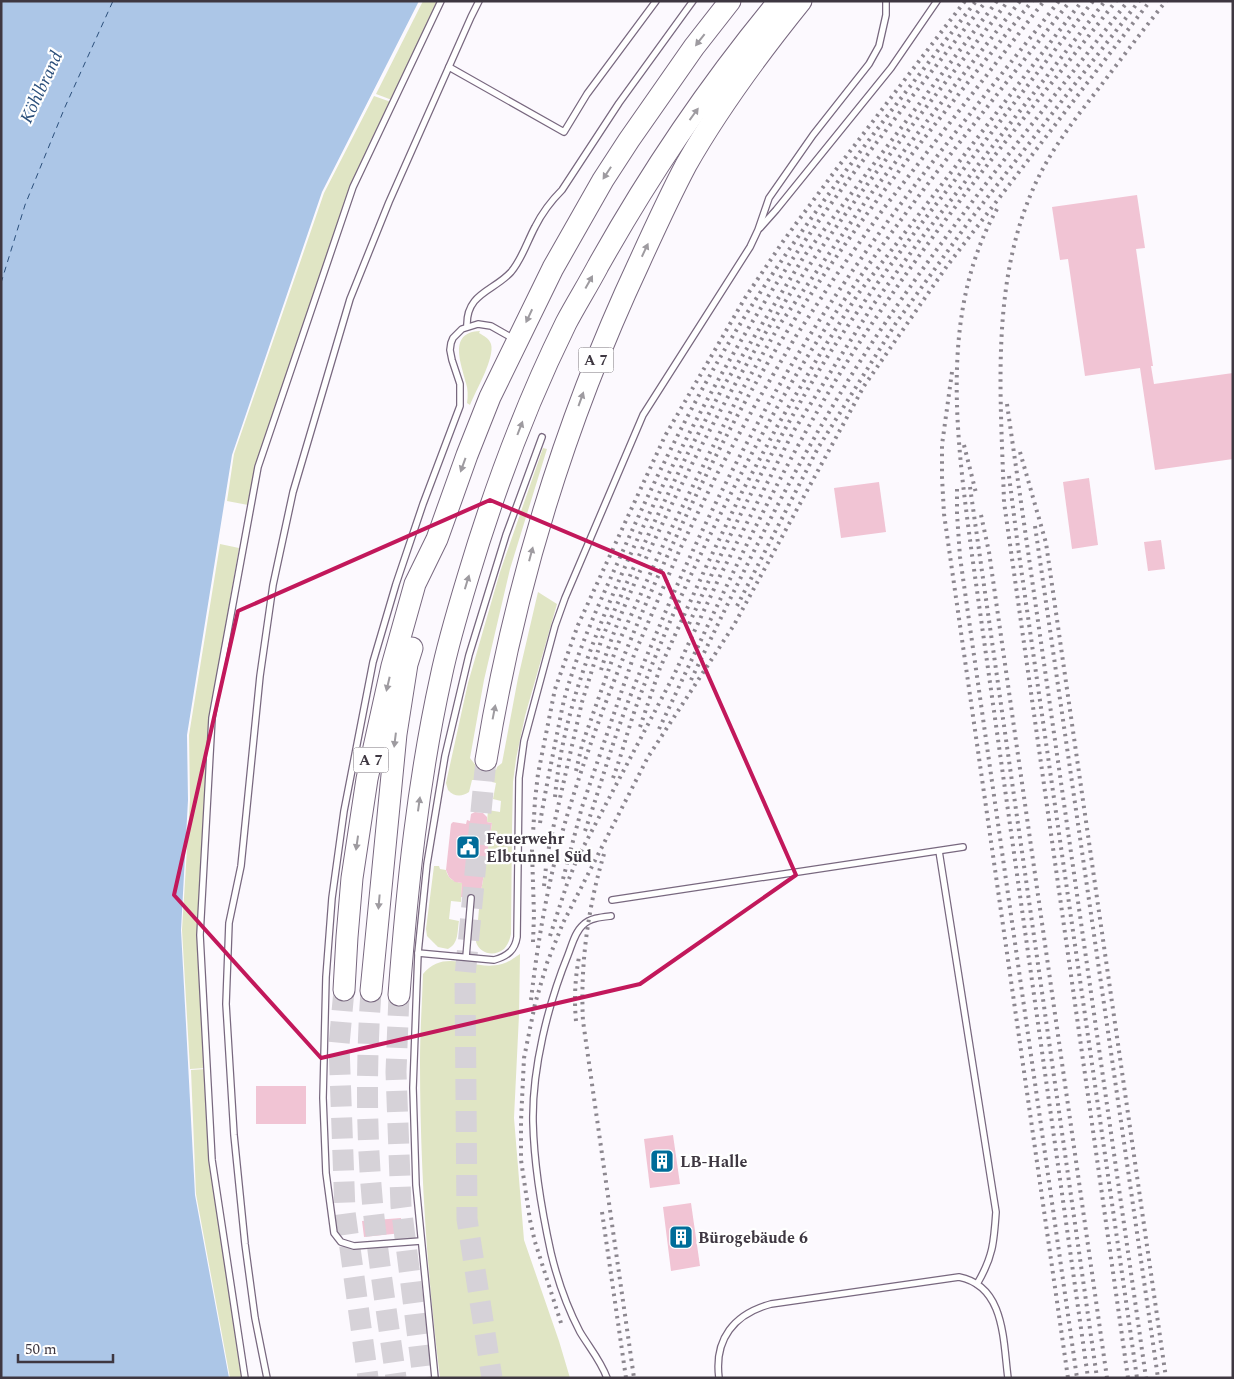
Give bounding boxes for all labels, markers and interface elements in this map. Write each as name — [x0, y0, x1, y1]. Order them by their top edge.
one-way arrow — [694, 33, 705, 46]
water label: Köhlbrand — [13, 47, 70, 128]
one-way arrow — [689, 107, 699, 121]
one-way arrow — [603, 167, 612, 180]
one-way arrow — [641, 243, 649, 257]
one-way arrow — [585, 275, 594, 288]
one-way arrow — [525, 309, 533, 323]
road number: A 7 — [578, 348, 614, 372]
one-way arrow — [577, 391, 585, 406]
one-way arrow — [516, 420, 524, 435]
one-way arrow — [459, 458, 466, 473]
one-way arrow — [527, 546, 535, 561]
one-way arrow — [463, 574, 471, 589]
one-way arrow — [384, 676, 392, 691]
one-way arrow — [490, 703, 498, 719]
one-way arrow — [391, 733, 399, 749]
road number: A 7 — [354, 748, 388, 772]
one-way arrow — [415, 796, 423, 812]
place label: Feuerwehr Elbtunnel Süd — [486, 827, 592, 869]
public building icon: Feuerwehr Elbtunnel Süd — [455, 834, 481, 860]
one-way arrow — [353, 835, 361, 851]
one-way arrow — [375, 894, 383, 910]
building icon: LB-Halle — [649, 1148, 675, 1174]
place label: LB-Halle — [680, 1150, 748, 1174]
building icon: Bürogebäude 6 — [668, 1224, 694, 1250]
place label: Bürogebäude 6 — [698, 1226, 808, 1250]
scale bar — [18, 1332, 112, 1364]
text: 50 m — [25, 1338, 57, 1361]

